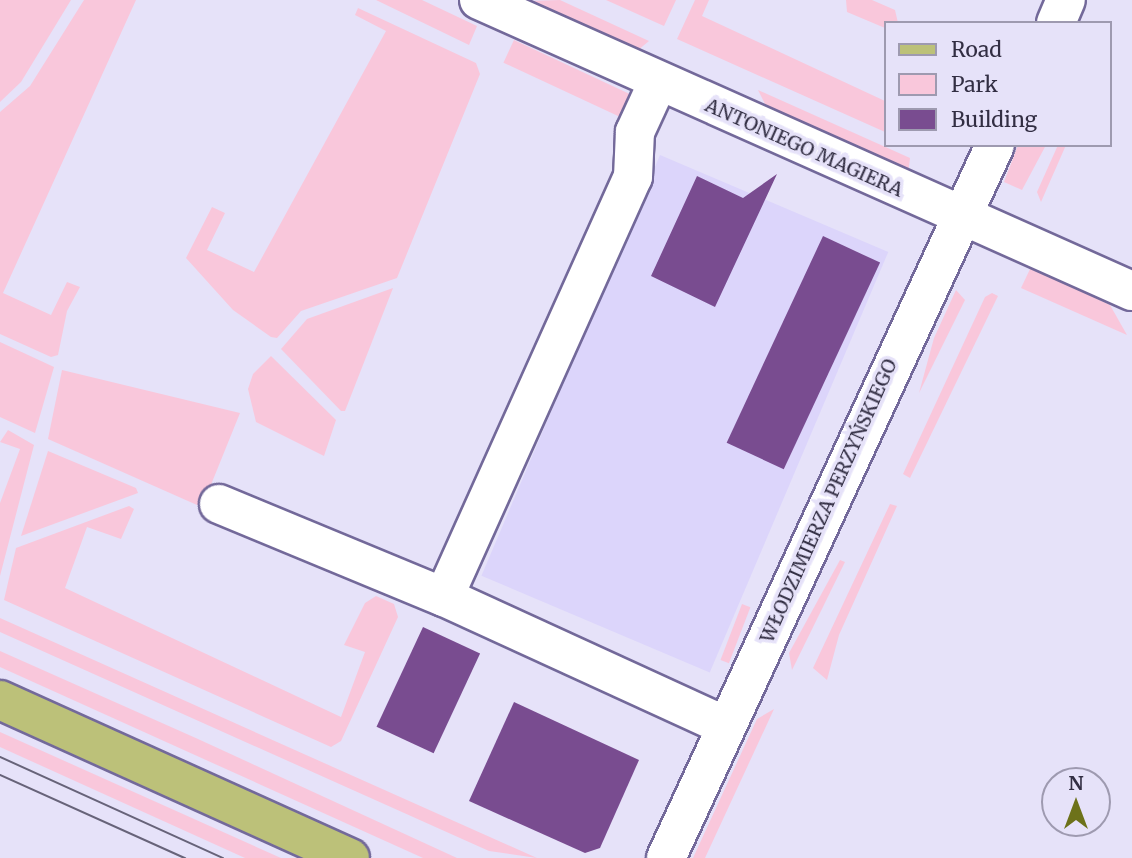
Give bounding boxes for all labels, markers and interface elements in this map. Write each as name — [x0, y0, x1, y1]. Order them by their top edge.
legend — [884, 21, 1111, 147]
text: Road — [951, 36, 1002, 63]
text: Park — [951, 71, 998, 98]
street label: ANTONIEGO MAGIERA — [701, 94, 907, 202]
text: Building — [951, 106, 1037, 133]
street label: WŁODZIMIERZA PERZYŃSKIEGO — [756, 356, 902, 646]
north arrow — [1041, 767, 1111, 837]
text: N — [1068, 771, 1084, 795]

